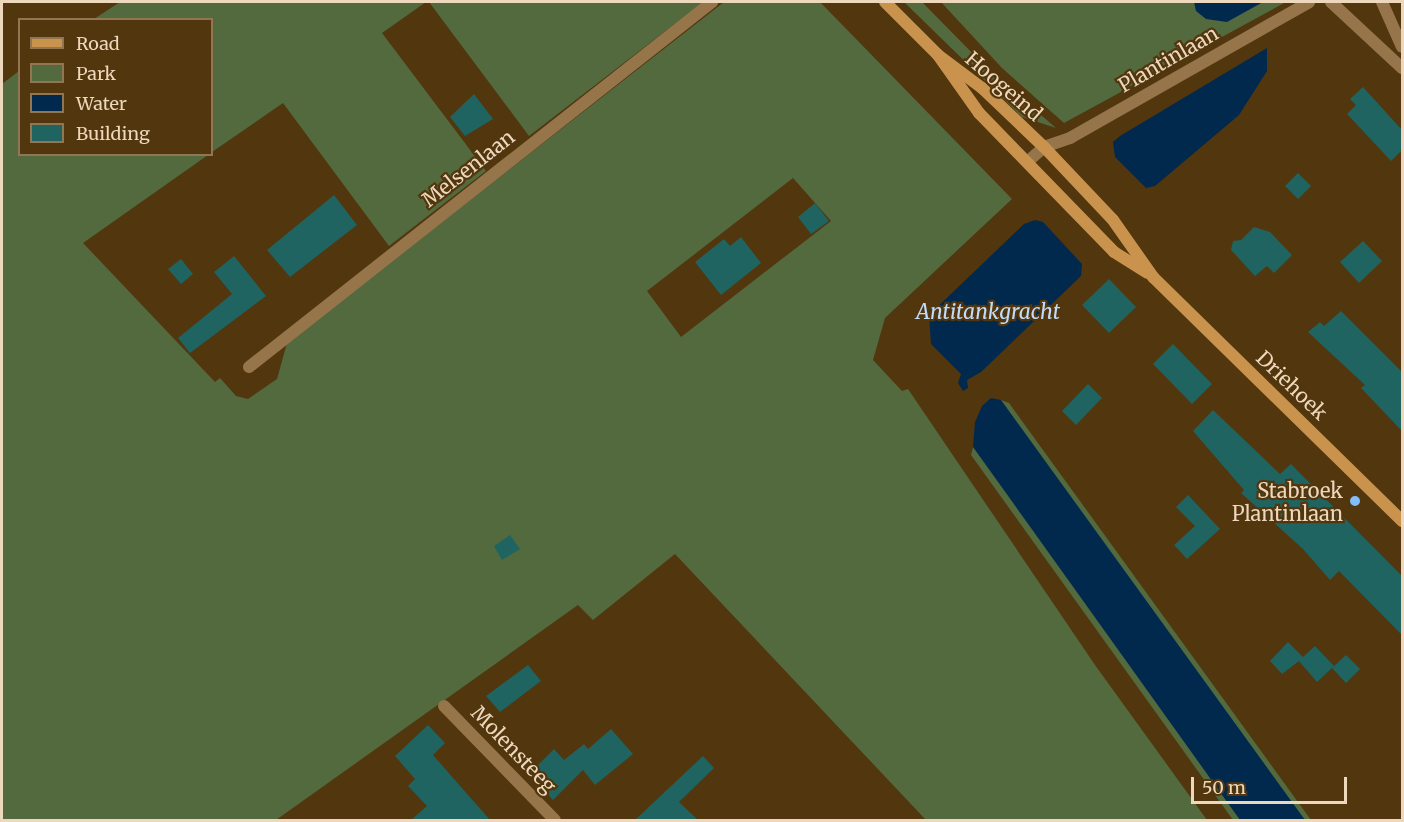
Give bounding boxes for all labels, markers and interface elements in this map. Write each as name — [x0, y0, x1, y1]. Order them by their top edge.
legend — [18, 18, 213, 156]
street label: Plantinlaan — [1114, 21, 1222, 97]
text: Road — [76, 32, 120, 55]
street label: Hoogeind — [961, 46, 1047, 126]
text: Park — [76, 62, 116, 85]
text: Water — [76, 92, 127, 115]
text: Building — [76, 122, 150, 145]
street label: Melsenlaan — [417, 124, 519, 212]
water label: Antitankgracht — [916, 299, 1060, 325]
street label: Driehoek — [1252, 345, 1332, 425]
place label: Stabroek Plantinlaan — [1232, 478, 1343, 525]
marker: Stabroek Plantinlaan — [1348, 494, 1362, 508]
street label: Molensteeg — [467, 701, 561, 797]
scale bar — [1194, 765, 1350, 803]
text: 50 m — [1202, 776, 1246, 799]

